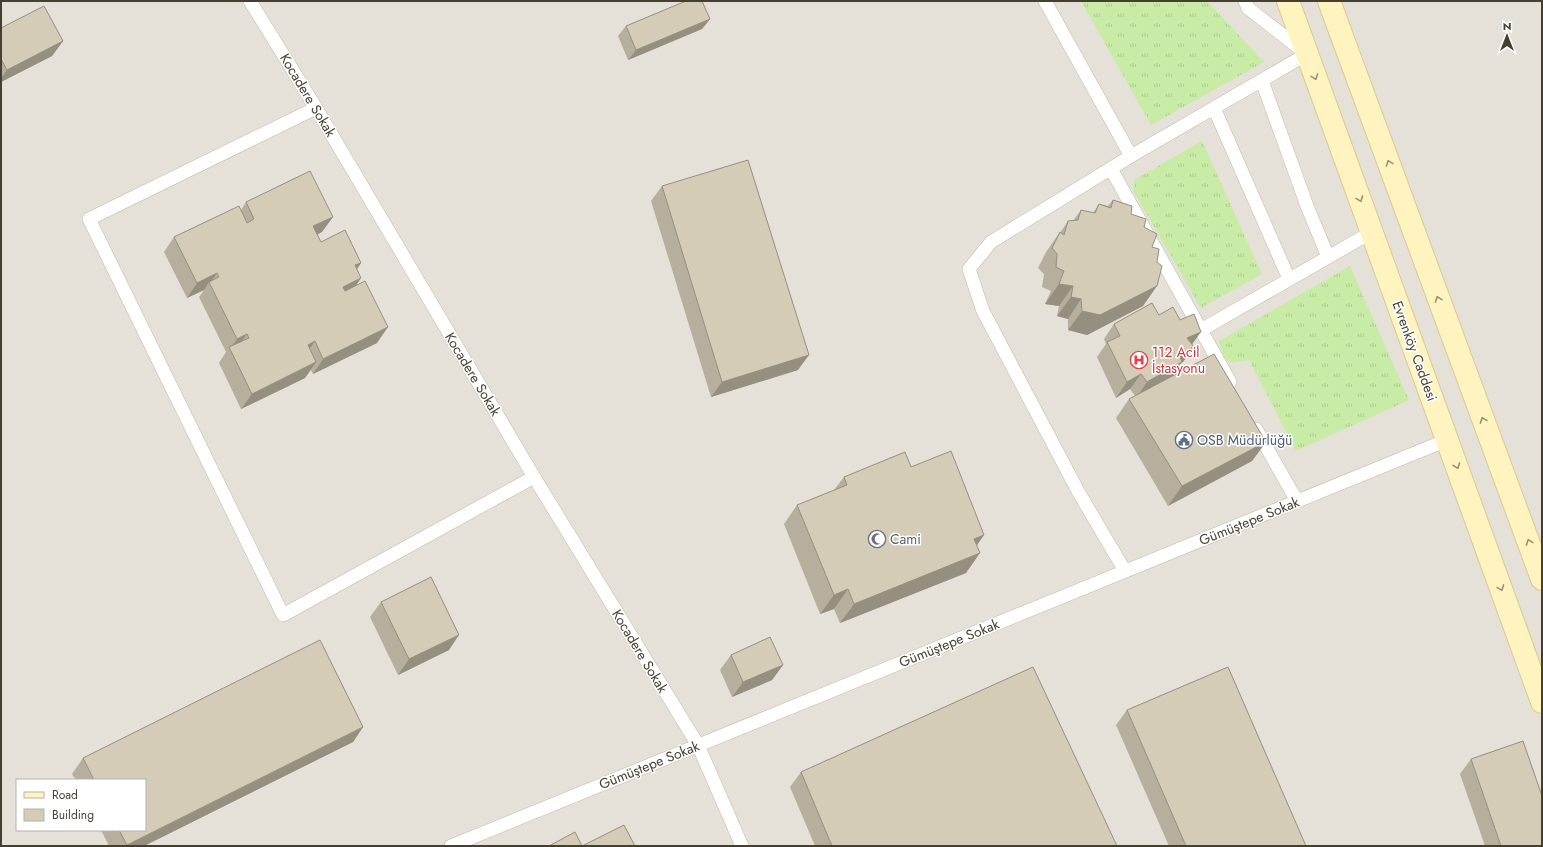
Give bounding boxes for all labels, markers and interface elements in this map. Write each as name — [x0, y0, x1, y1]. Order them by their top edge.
north arrow — [1487, 16, 1527, 56]
text: N — [1503, 18, 1511, 34]
street label: Kocadere Sokak — [275, 50, 341, 141]
one-way arrow — [1311, 74, 1319, 81]
one-way arrow — [1385, 160, 1393, 167]
one-way arrow — [1355, 196, 1363, 203]
one-way arrow — [1435, 295, 1443, 302]
street label: Evrenköy Caddesi — [1388, 298, 1442, 404]
street label: Kocadere Sokak — [440, 329, 506, 420]
place label: 112 Acil İstasyonu — [1152, 342, 1205, 378]
hospital icon: 112 Acil İstasyonu — [1129, 350, 1149, 370]
one-way arrow — [1480, 417, 1488, 424]
public building icon: OSB Müdürlüğü — [1174, 430, 1194, 450]
place label: OSB Müdürlüğü — [1197, 430, 1292, 450]
one-way arrow — [1452, 463, 1460, 470]
street label: Gümüştepe Sokak — [1196, 491, 1303, 550]
mosque icon: Cami — [867, 529, 887, 549]
place label: Cami — [890, 529, 921, 549]
one-way arrow — [1525, 539, 1533, 546]
one-way arrow — [1496, 585, 1505, 592]
street label: Kocadere Sokak — [607, 606, 673, 697]
street label: Gümüştepe Sokak — [896, 613, 1003, 672]
street label: Gümüştepe Sokak — [596, 735, 703, 794]
legend — [16, 779, 146, 831]
text: Road — [52, 786, 78, 804]
text: Building — [52, 806, 94, 824]

